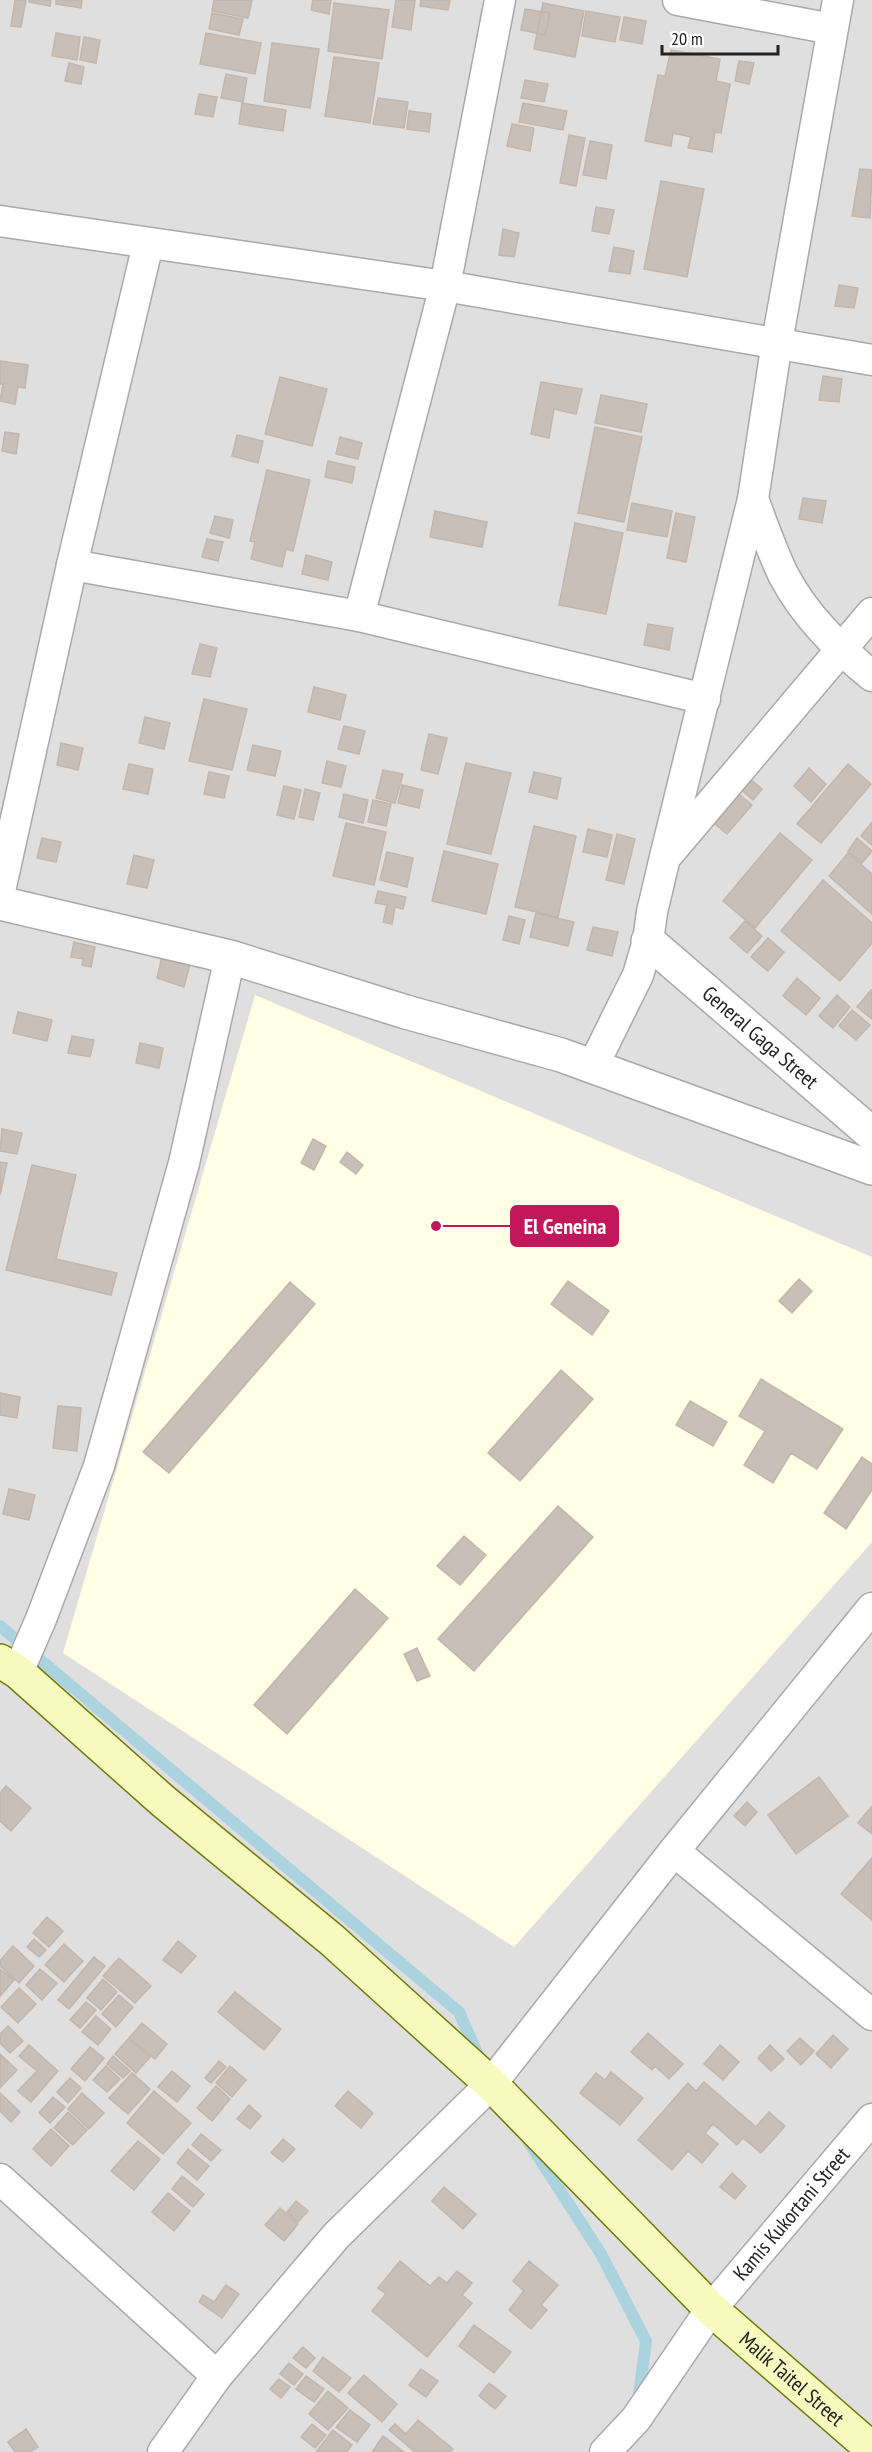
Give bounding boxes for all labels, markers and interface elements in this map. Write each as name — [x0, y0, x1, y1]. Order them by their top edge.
scale bar — [662, 18, 778, 56]
text: 20 m — [671, 27, 703, 50]
street label: General Gaga Street — [697, 980, 824, 1095]
callout: El Geneina — [511, 1206, 618, 1246]
text: El Geneina — [524, 1212, 606, 1240]
street label: Kamis Kukortani Street — [727, 2141, 855, 2286]
street label: Malik Taitel Street — [734, 2326, 850, 2432]

